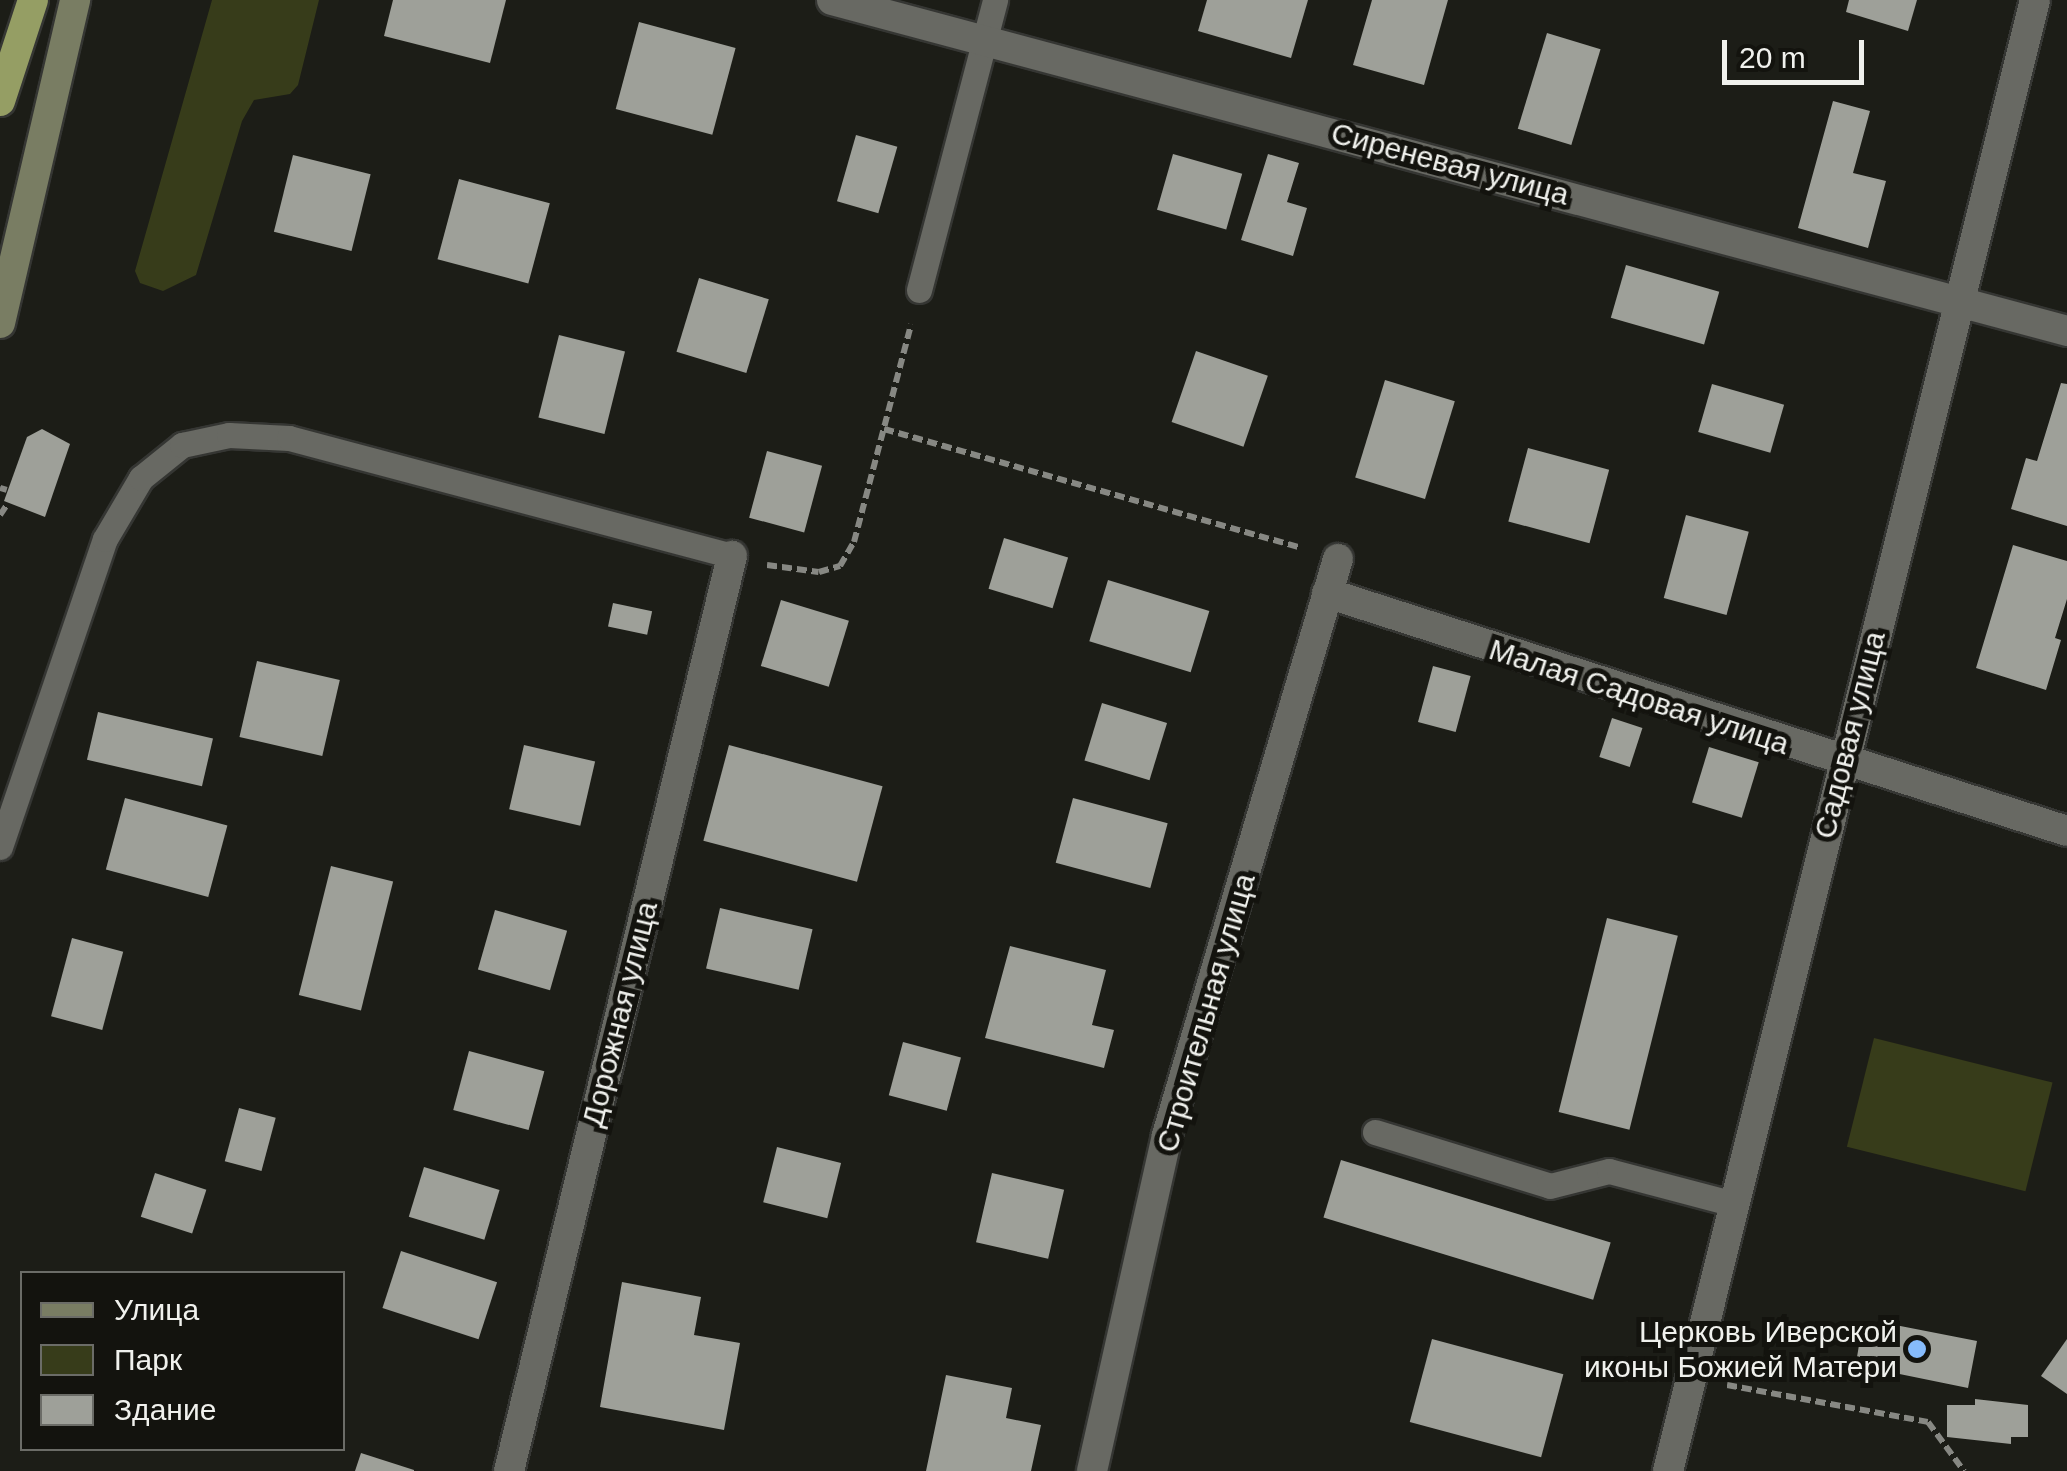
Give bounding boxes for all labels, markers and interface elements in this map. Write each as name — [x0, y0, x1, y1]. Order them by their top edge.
scale bar — [1727, 20, 1870, 82]
text: 20 m — [1739, 41, 1806, 74]
street label: Сиреневая улица — [1327, 115, 1573, 213]
street label: Садовая улица — [1807, 628, 1893, 842]
street label: Малая Садовая улица — [1485, 632, 1793, 762]
street label: Строительная улица — [1149, 870, 1263, 1156]
street label: Дорожная улица — [575, 898, 665, 1130]
legend — [20, 1271, 345, 1451]
text: Улица — [114, 1293, 199, 1326]
place label: Церковь Иверской иконы Божией Матери — [1584, 1314, 1897, 1384]
marker: Церковь Иверской иконы Божией Матери — [1906, 1338, 1928, 1360]
text: Парк — [114, 1343, 182, 1376]
text: Здание — [114, 1393, 216, 1426]

